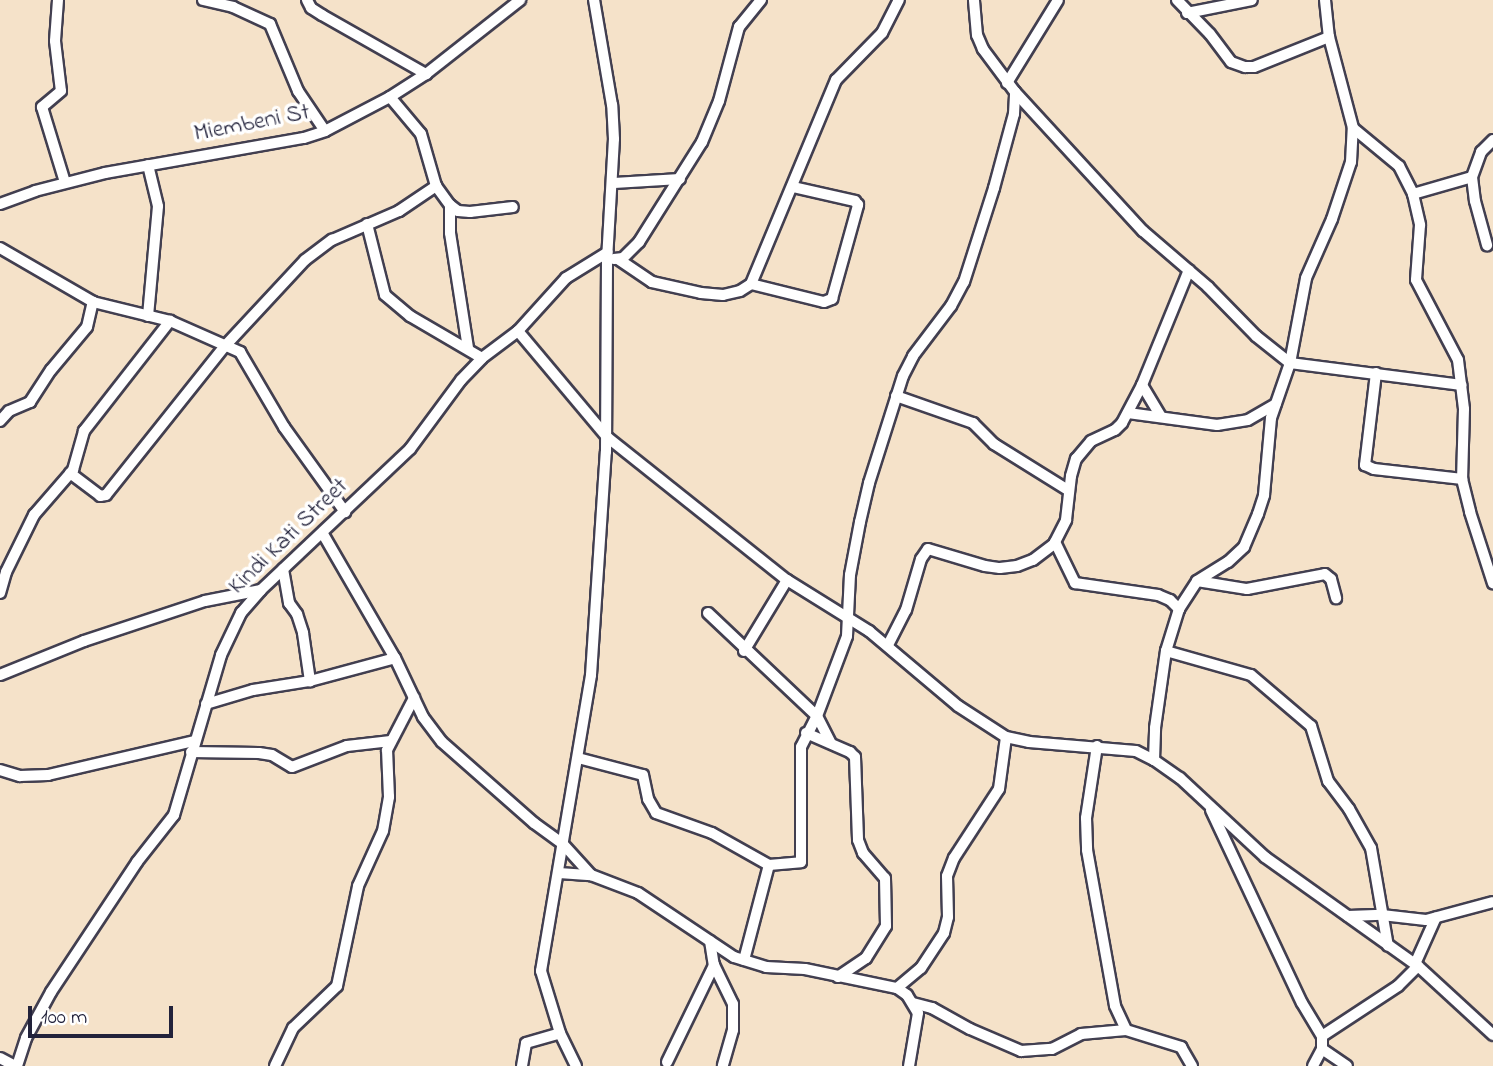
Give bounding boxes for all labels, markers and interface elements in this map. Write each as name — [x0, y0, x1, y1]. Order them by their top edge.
street label: Miembeni St — [192, 99, 312, 149]
street label: Kindi Kati Street — [223, 473, 355, 601]
scale bar — [32, 992, 177, 1036]
text: 100 m — [41, 1003, 87, 1033]

